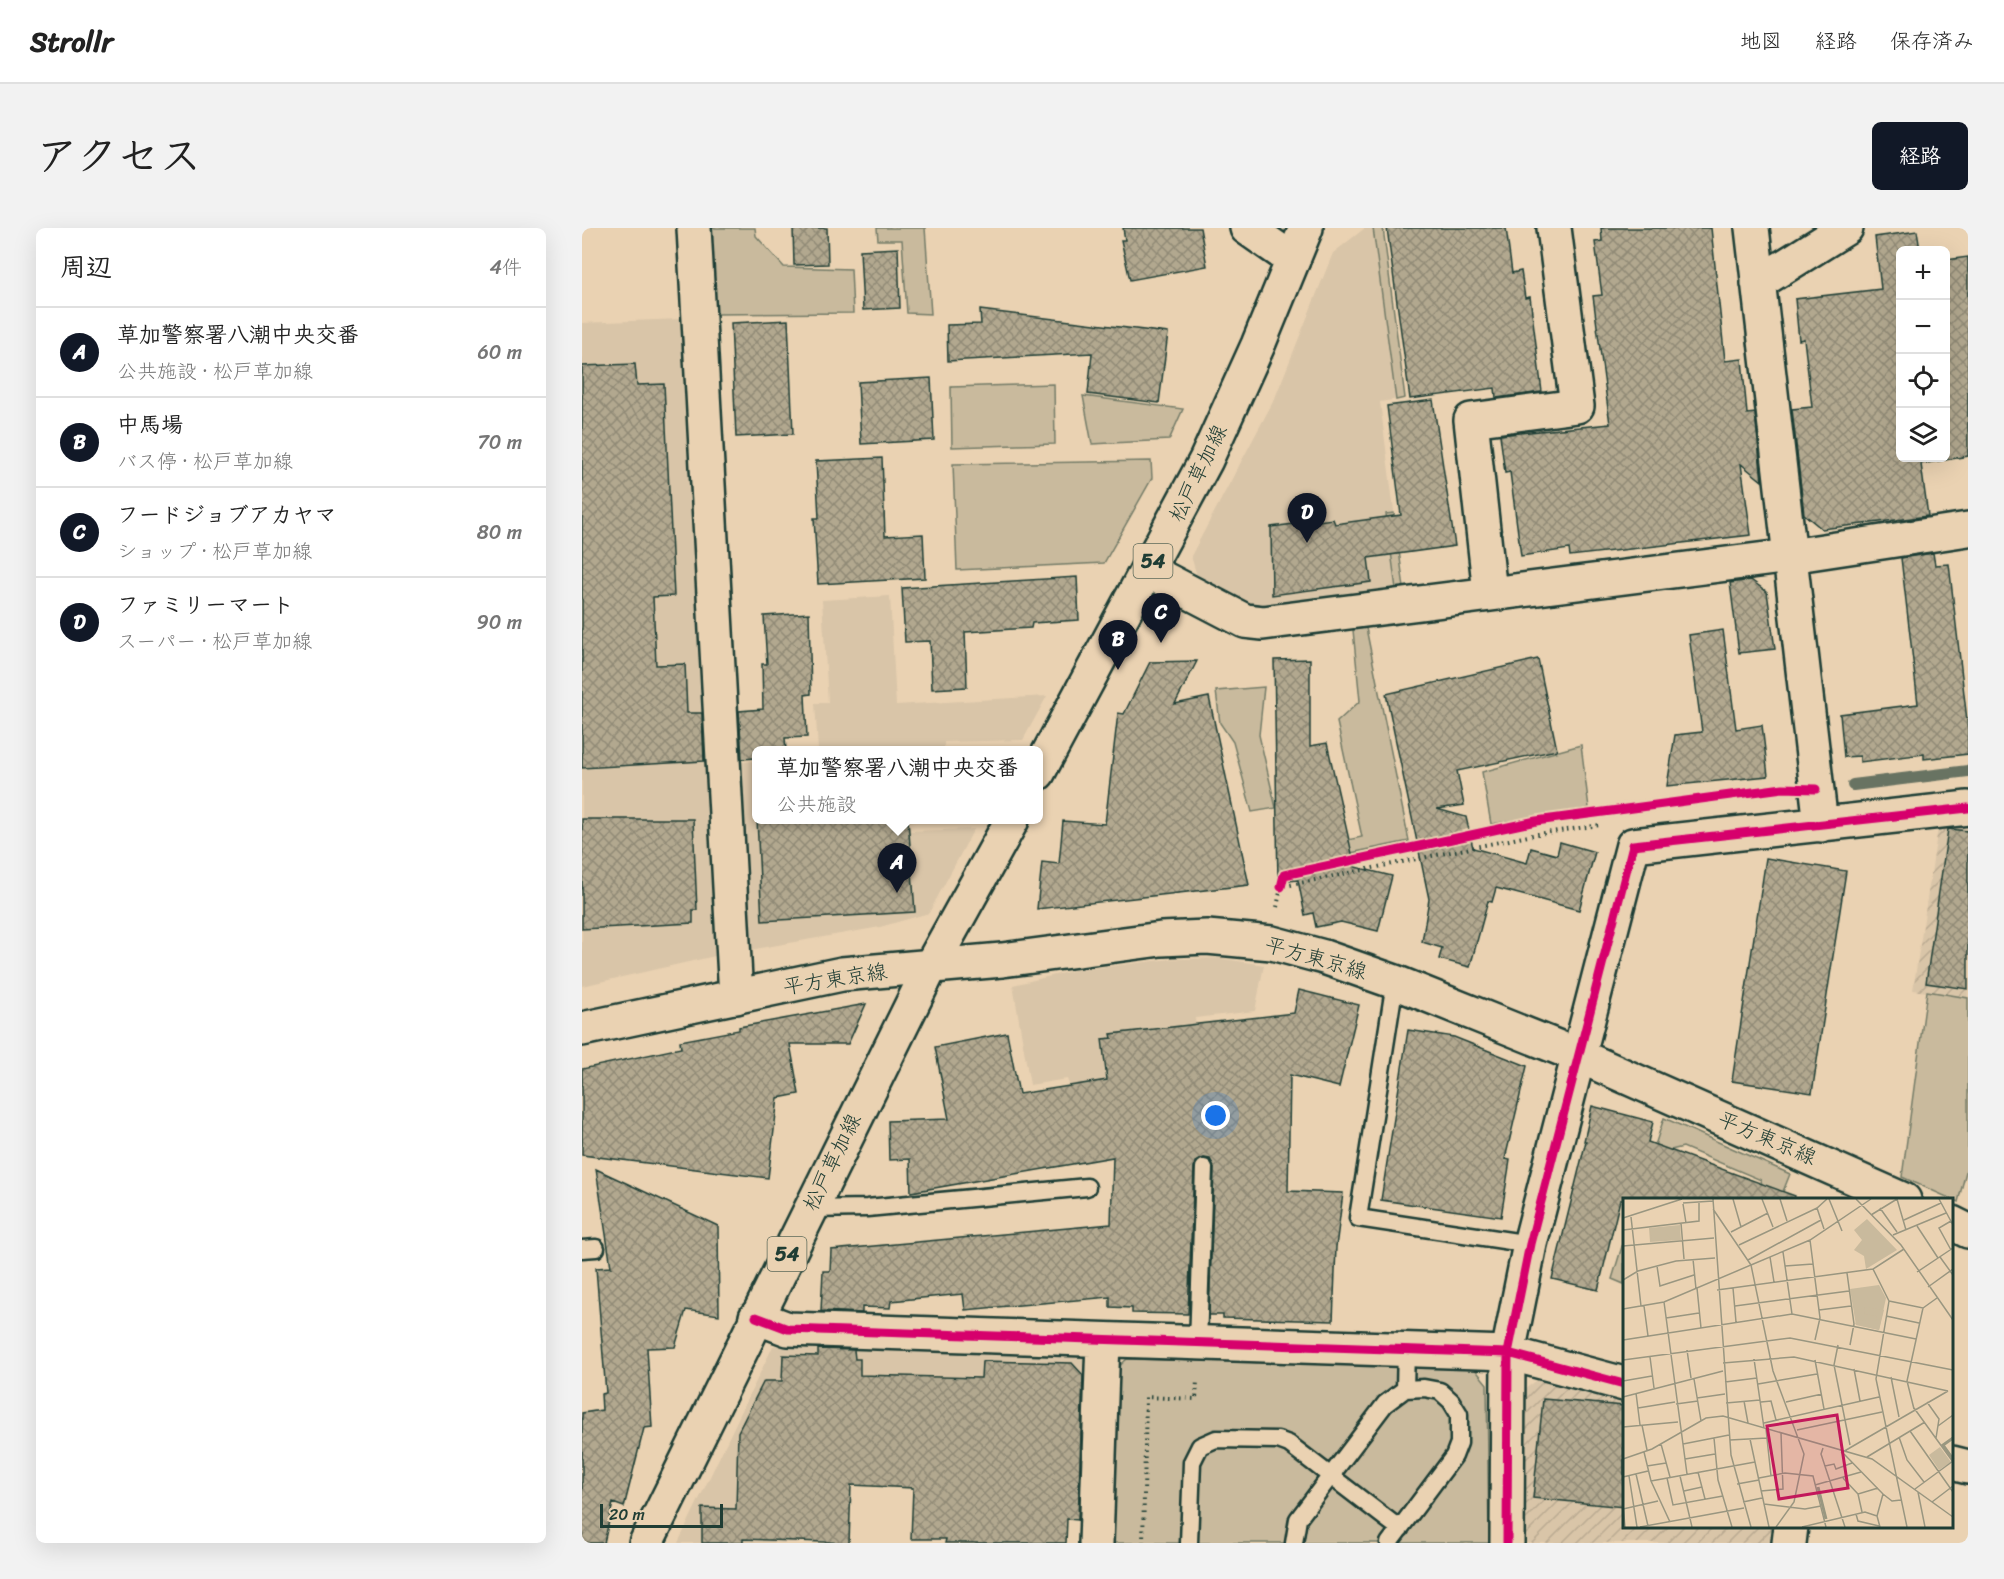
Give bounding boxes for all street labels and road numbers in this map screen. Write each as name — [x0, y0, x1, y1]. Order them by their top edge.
street label: 松戸草加線 — [1158, 417, 1238, 529]
road number: 54 — [1134, 544, 1172, 578]
street label: 平方東京線 — [1260, 925, 1372, 991]
street label: 平方東京線 — [780, 952, 890, 1006]
street label: 平方東京線 — [1711, 1100, 1823, 1176]
street label: 松戸草加線 — [792, 1106, 872, 1218]
road number: 54 — [768, 1237, 806, 1271]

